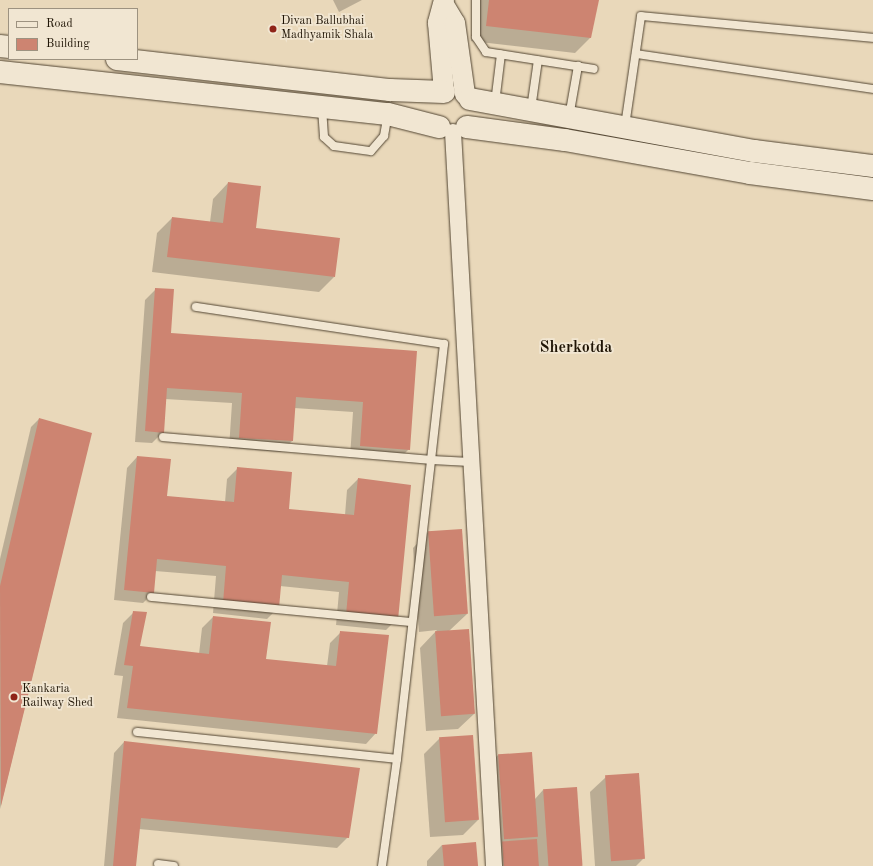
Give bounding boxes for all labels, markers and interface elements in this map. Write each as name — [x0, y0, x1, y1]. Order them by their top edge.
legend — [8, 8, 138, 60]
place label: Divan Ballubhai Madhyamik Shala — [281, 15, 373, 43]
text: Road — [46, 18, 73, 30]
marker: Divan Ballubhai Madhyamik Shala — [268, 24, 278, 34]
text: Building — [46, 38, 90, 50]
district label: Sherkotda — [540, 338, 612, 358]
place label: Kankaria Railway Shed — [22, 683, 93, 711]
marker: Kankaria Railway Shed — [9, 692, 19, 702]

